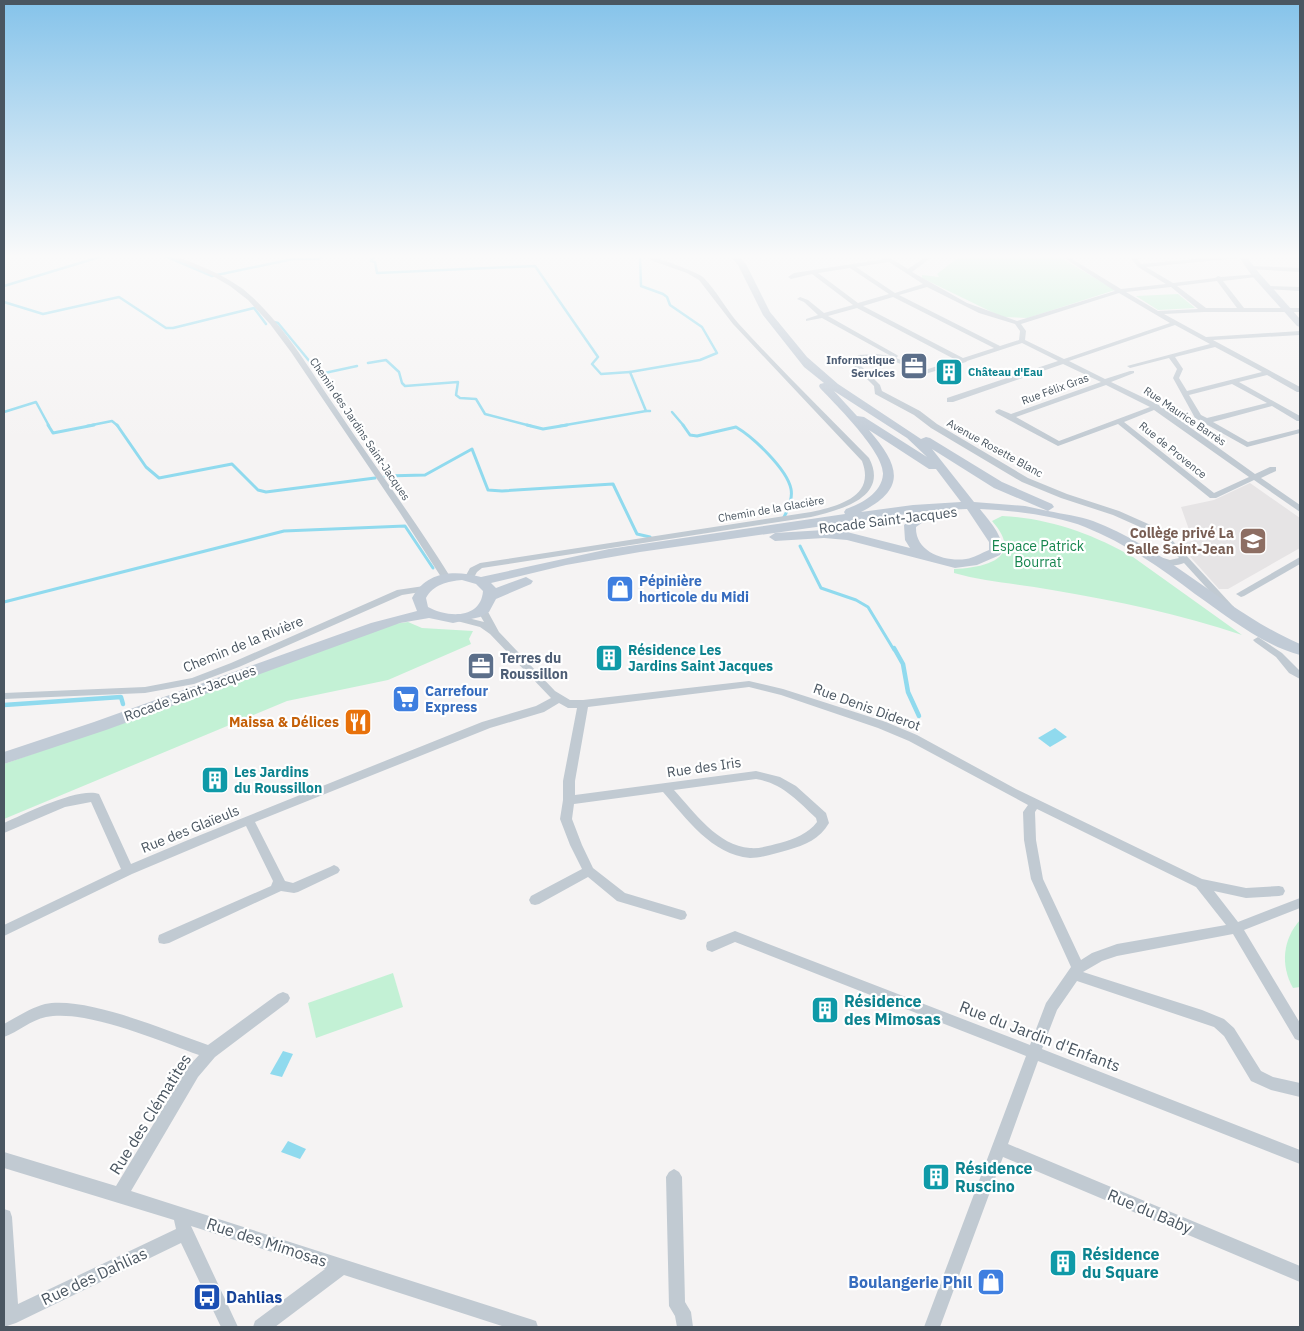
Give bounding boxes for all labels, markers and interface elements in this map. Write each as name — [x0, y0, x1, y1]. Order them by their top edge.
office icon: Informatique Services — [899, 351, 929, 381]
place label: Informatique Services — [826, 353, 895, 380]
street label: Chemin des Jardins Saint-Jacques — [307, 355, 413, 503]
building icon: Château d'Eau — [934, 357, 964, 387]
place label: Château d'Eau — [968, 365, 1043, 379]
street label: Rue Félix Gras — [1019, 370, 1091, 408]
street label: Rue Maurice Barrès — [1141, 383, 1229, 449]
street label: Avenue Rosette Blanc — [944, 416, 1046, 480]
street label: Rue de Provence — [1136, 419, 1210, 481]
street label: Chemin de la Glacière — [717, 493, 825, 525]
street label: Rocade Saint-Jacques — [818, 503, 958, 537]
place label: Collège privé La Salle Saint-Jean — [1126, 524, 1234, 558]
school or university icon: Collège privé La Salle Saint-Jean — [1238, 526, 1268, 556]
park label: Espace Patrick Bourrat — [992, 537, 1085, 571]
place label: Pépinière horticole du Midi — [639, 572, 749, 606]
shop icon: Pépinière horticole du Midi — [605, 574, 635, 604]
street label: Chemin de la Rivière — [180, 612, 306, 676]
place label: Résidence Les Jardins Saint Jacques — [628, 641, 773, 675]
building icon: Résidence Les Jardins Saint Jacques — [594, 643, 624, 673]
place label: Terres du Roussillon — [500, 649, 568, 683]
office icon: Terres du Roussillon — [466, 651, 496, 681]
street label: Rocade Saint-Jacques — [122, 661, 259, 725]
street label: Rue Denis Diderot — [811, 679, 923, 735]
place label: Carrefour Express — [425, 682, 488, 716]
supermarket icon: Carrefour Express — [391, 684, 421, 714]
restaurant icon: Maissa & Délices — [343, 707, 373, 737]
place label: Maissa & Délices — [229, 713, 339, 731]
street label: Rue des Iris — [666, 753, 743, 781]
place label: Les Jardins du Roussillon — [234, 763, 322, 797]
building icon: Les Jardins du Roussillon — [200, 765, 230, 795]
street label: Rue des Glaïeuls — [138, 801, 242, 857]
place label: Résidence des Mimosas — [844, 991, 941, 1029]
building icon: Résidence des Mimosas — [810, 995, 840, 1025]
street label: Rue du Jardin d'Enfants — [957, 996, 1123, 1076]
street label: Rue des Clématites — [105, 1050, 195, 1178]
place label: Résidence Ruscino — [955, 1158, 1033, 1196]
building icon: Résidence Ruscino — [921, 1162, 951, 1192]
street label: Rue du Baby — [1105, 1184, 1195, 1238]
street label: Rue des Mimosas — [204, 1213, 330, 1271]
street label: Rue des Dahlias — [38, 1243, 150, 1309]
place label: Résidence du Square — [1082, 1244, 1160, 1282]
building icon: Résidence du Square — [1048, 1248, 1078, 1278]
shop icon: Boulangerie Phil — [976, 1267, 1006, 1297]
place label: Boulangerie Phil — [848, 1272, 972, 1292]
bus stop icon: Dahlias — [192, 1282, 222, 1312]
place label: Dahlias — [226, 1287, 282, 1307]

